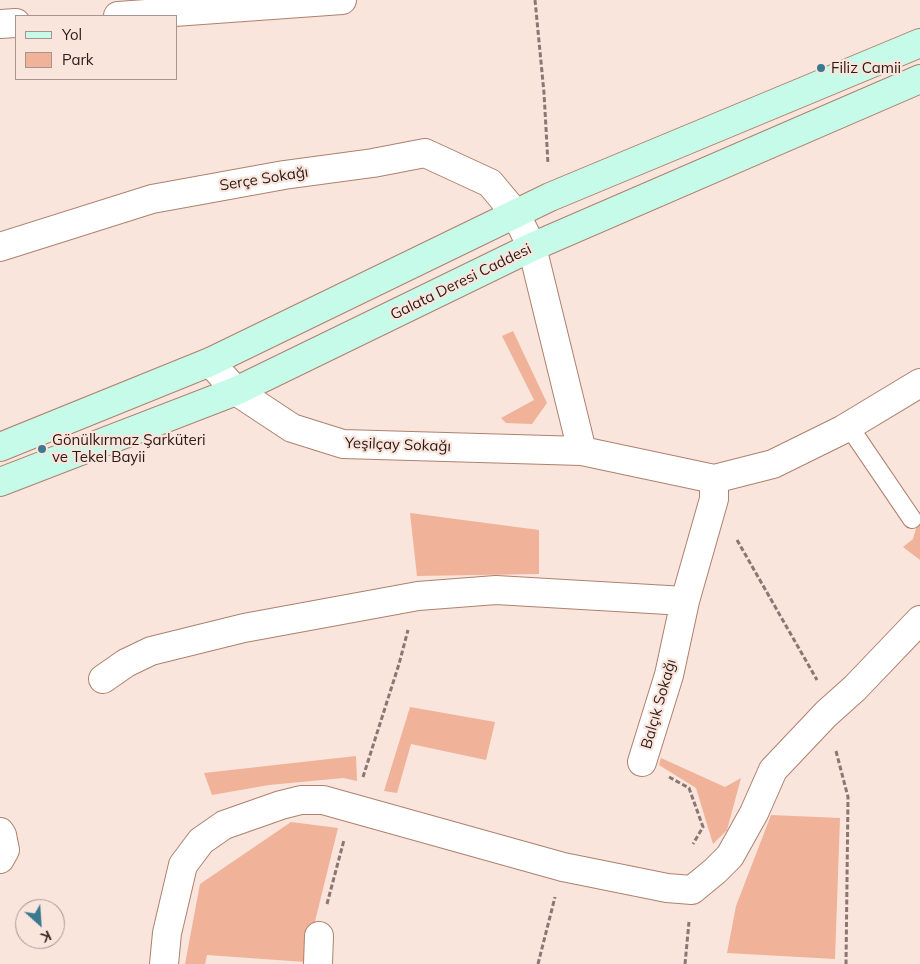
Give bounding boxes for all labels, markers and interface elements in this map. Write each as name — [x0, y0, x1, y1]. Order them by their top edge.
legend — [15, 15, 178, 80]
text: Yol — [62, 25, 82, 44]
text: Park — [62, 50, 94, 69]
place label: Filiz Camii — [831, 59, 901, 77]
marker: Filiz Camii — [815, 62, 827, 74]
street label: Serçe Sokağı — [218, 163, 310, 195]
street label: Galata Deresi Caddesi — [388, 240, 534, 324]
place label: Gönülkırmaz Şarküteri ve Tekel Bayii — [52, 431, 206, 466]
street label: Yeşilçay Sokağı — [345, 434, 451, 456]
marker: Gönülkırmaz Şarküteri ve Tekel Bayii — [36, 443, 48, 455]
street label: Balçık Sokağı — [638, 657, 680, 751]
north arrow — [15, 899, 65, 949]
text: K — [38, 926, 54, 947]

